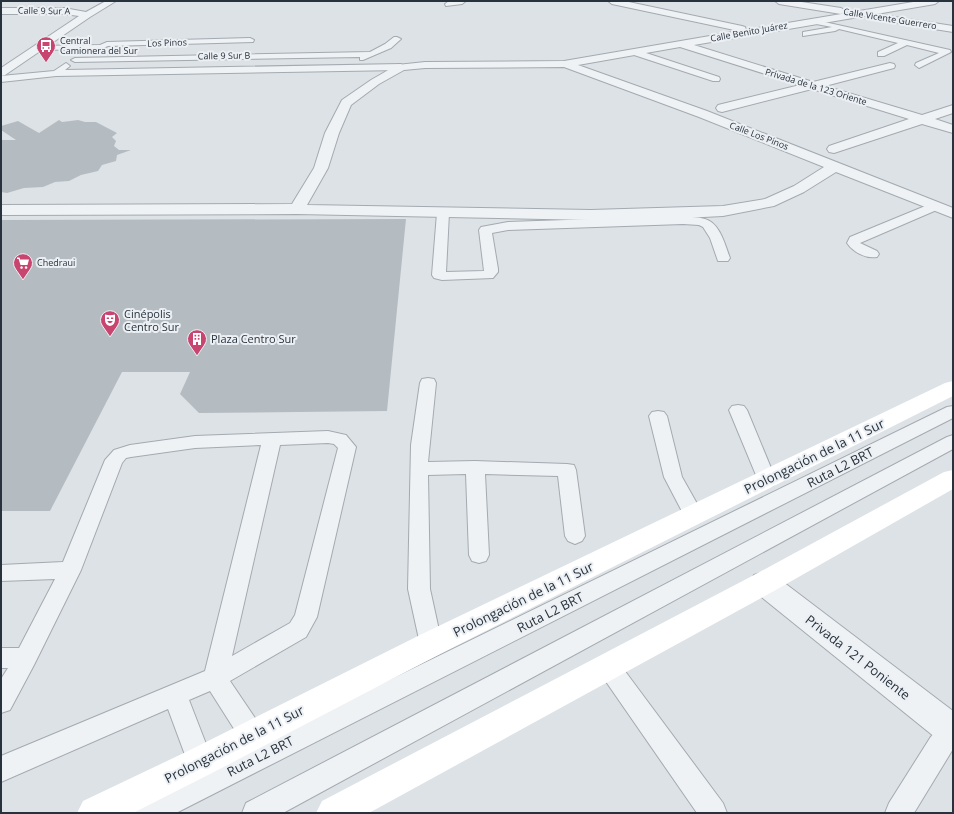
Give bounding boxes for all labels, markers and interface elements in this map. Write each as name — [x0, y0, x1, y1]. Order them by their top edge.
street label: Calle 9 Sur A — [18, 4, 71, 17]
street label: Calle Vicente Guerrero — [842, 5, 938, 32]
street label: Calle Benito Juárez — [709, 18, 789, 45]
place label: Central Camionera del Sur — [60, 34, 138, 57]
bus stop icon: Central Camionera del Sur — [35, 35, 57, 63]
street label: Los Pinos — [147, 35, 187, 50]
street label: Calle 9 Sur B — [198, 49, 250, 62]
street label: Privada de la 123 Oriente — [764, 65, 869, 108]
street label: Calle Los Pinos — [728, 118, 791, 153]
supermarket icon: Chedraui — [12, 252, 34, 280]
place label: Chedraui — [37, 256, 75, 269]
place label: Cinépolis Centro Sur — [124, 306, 180, 334]
theatre icon: Cinépolis Centro Sur — [99, 309, 121, 337]
building icon: Plaza Centro Sur — [186, 328, 208, 356]
place label: Plaza Centro Sur — [211, 331, 296, 346]
street label: Prolongación de la 11 Sur — [741, 414, 888, 498]
street label: Ruta L2 BRT — [804, 442, 877, 491]
street label: Prolongación de la 11 Sur — [450, 557, 597, 641]
street label: Ruta L2 BRT — [514, 587, 587, 636]
street label: Privada 121 Poniente — [802, 610, 914, 704]
street label: Prolongación de la 11 Sur — [161, 701, 307, 787]
street label: Ruta L2 BRT — [224, 731, 297, 780]

